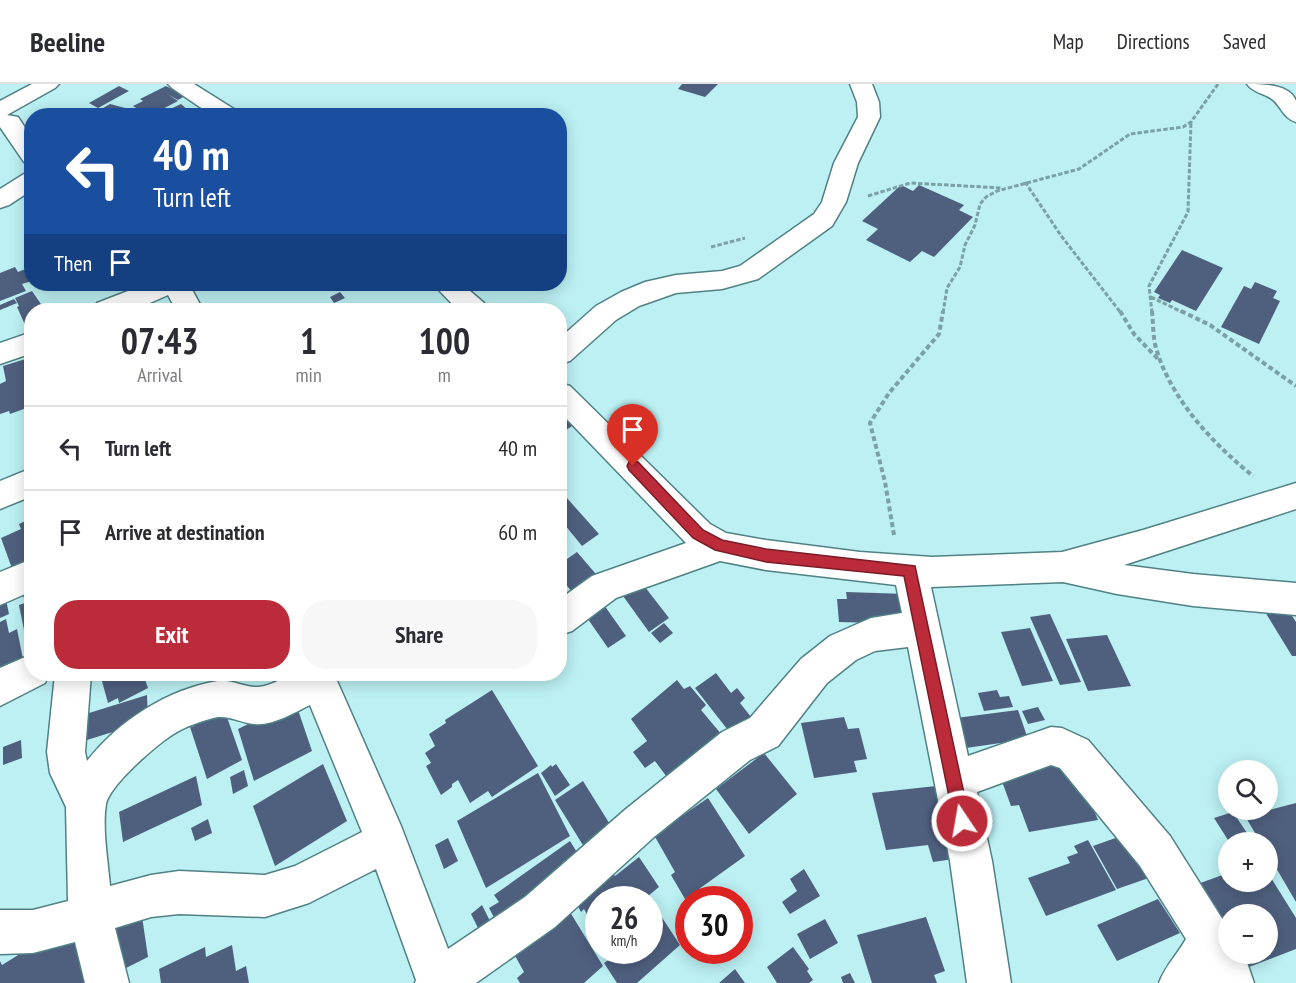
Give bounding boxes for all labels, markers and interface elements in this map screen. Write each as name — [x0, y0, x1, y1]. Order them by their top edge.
text: Beeline — [30, 23, 105, 60]
text: Map — [1053, 28, 1084, 55]
text: Directions — [1117, 28, 1190, 55]
text: Saved — [1223, 28, 1266, 55]
text: 40 m — [153, 127, 230, 182]
icon: left — [54, 132, 132, 210]
text: Turn left — [153, 180, 231, 214]
icon: arrive — [104, 246, 137, 279]
text: Then — [54, 249, 92, 277]
text: 07:43 — [121, 317, 199, 364]
text: 1 — [300, 317, 317, 364]
text: 100 — [419, 317, 470, 364]
text: Arrival — [137, 362, 182, 388]
text: min — [296, 362, 322, 388]
text: m — [438, 362, 451, 388]
pin — [607, 404, 658, 466]
icon: arrive — [616, 413, 649, 446]
icon: left — [54, 432, 87, 465]
text: Turn left — [105, 434, 171, 462]
text: 40 m — [498, 434, 537, 462]
icon: arrive — [54, 516, 87, 549]
text: Arrive at destination — [105, 518, 265, 546]
text: 60 m — [498, 518, 537, 546]
button: Exit — [54, 600, 290, 669]
button: Share — [302, 600, 537, 669]
map controls — [1218, 760, 1278, 964]
button: search — [1218, 760, 1278, 820]
position arrow — [930, 789, 994, 853]
button: + — [1218, 832, 1278, 892]
speed limit sign: 30 — [675, 886, 753, 964]
text: 26 — [610, 898, 638, 937]
button: − — [1218, 904, 1278, 964]
text: km/h — [611, 931, 637, 950]

